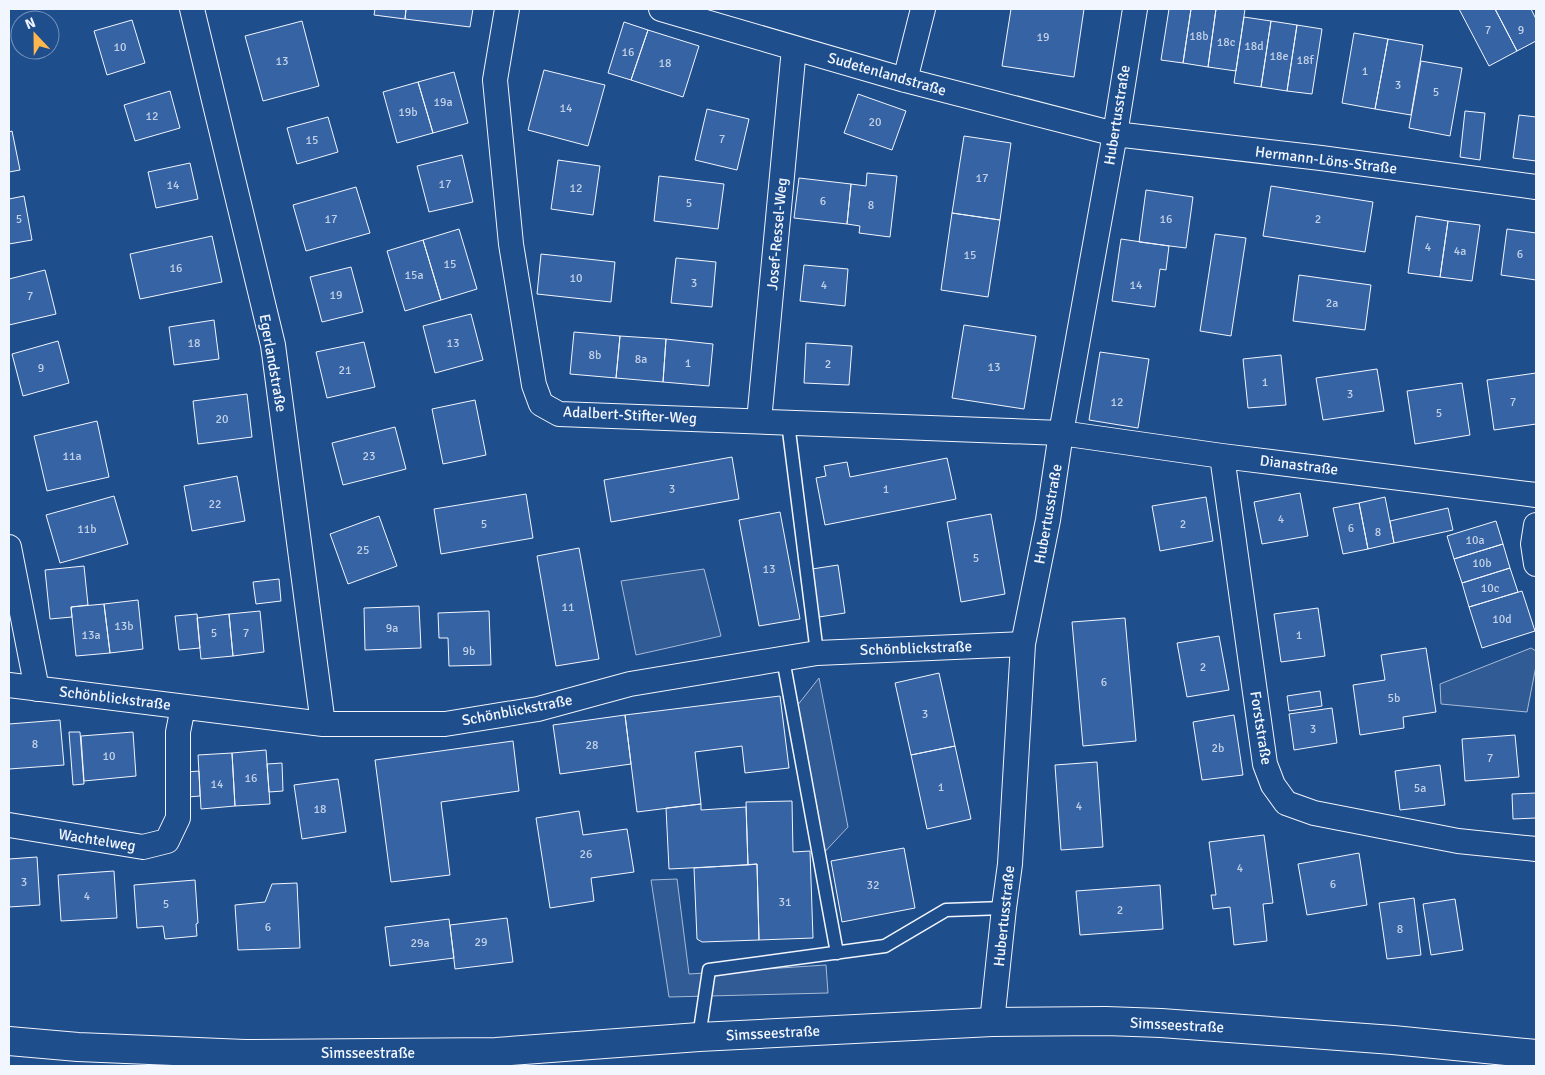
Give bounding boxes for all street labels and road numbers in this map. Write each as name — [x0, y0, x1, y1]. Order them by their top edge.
street label: Sudetenlandstraße — [826, 48, 948, 100]
street label: Hubertusstraße — [1100, 64, 1134, 166]
street label: Hermann-Löns-Straße — [1254, 142, 1398, 178]
street label: Josef-Ressel-Weg — [763, 177, 791, 291]
street label: Egerlandstraße — [256, 313, 290, 413]
street label: Adalbert-Stifter-Weg — [563, 403, 697, 427]
street label: Dianastraße — [1259, 451, 1339, 479]
street label: Hubertusstraße — [1030, 463, 1066, 565]
street label: Schönblickstraße — [860, 637, 972, 659]
street label: Schönblickstraße — [58, 682, 172, 714]
street label: Schönblickstraße — [460, 690, 574, 730]
street label: Forststraße — [1246, 690, 1276, 766]
street label: Wachtelweg — [57, 825, 137, 855]
street label: Hubertusstraße — [990, 865, 1018, 967]
street label: Simsseestraße — [1129, 1014, 1225, 1036]
street label: Simsseestraße — [725, 1022, 821, 1044]
street label: Simsseestraße — [321, 1044, 415, 1062]

